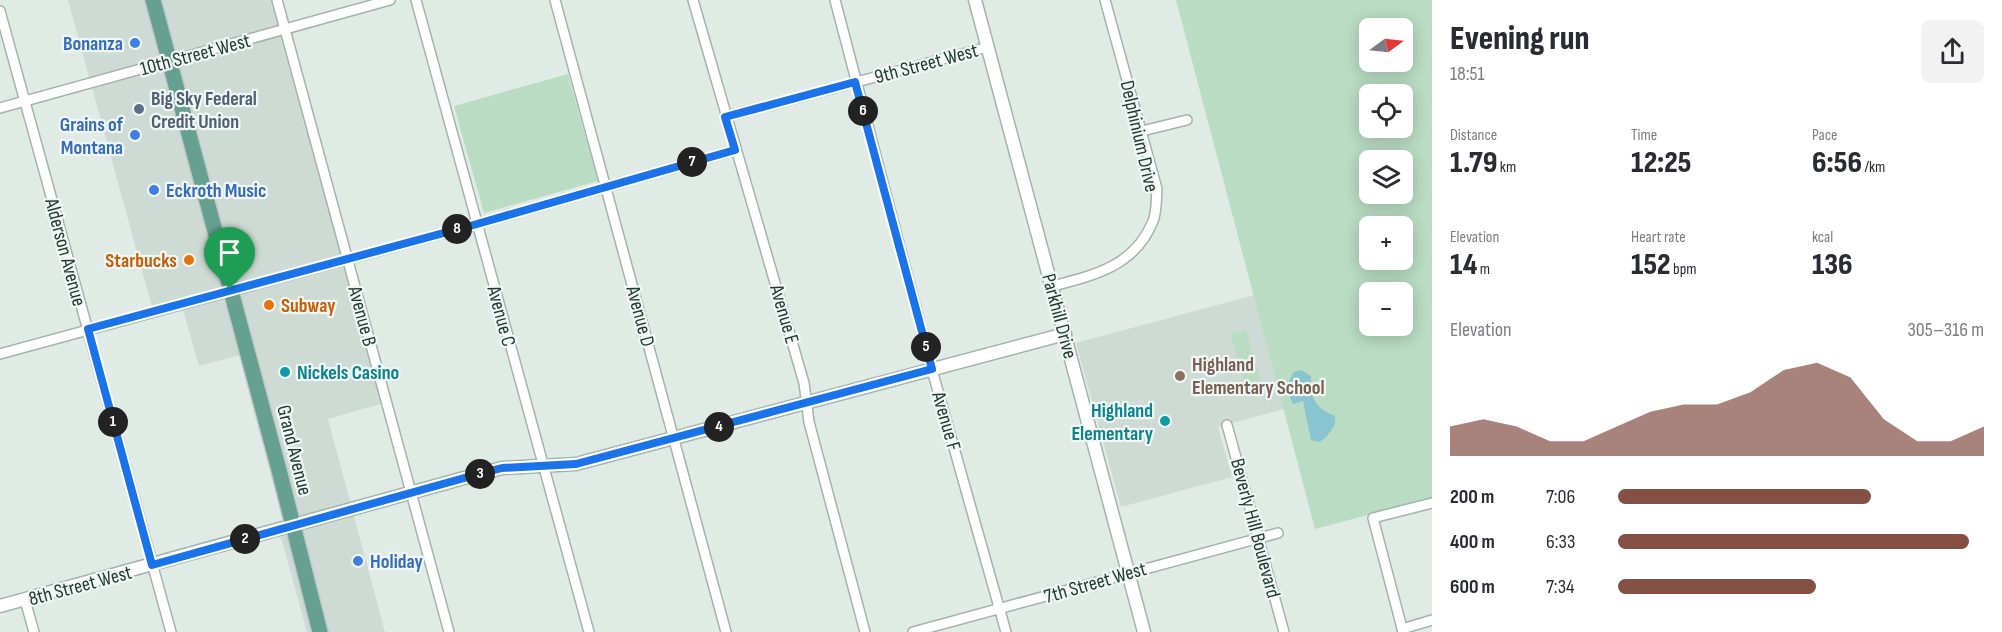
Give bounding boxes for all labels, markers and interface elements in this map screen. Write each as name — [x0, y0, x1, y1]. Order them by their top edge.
north arrow — [1359, 18, 1413, 72]
map controls — [1359, 18, 1413, 336]
text: Evening run — [1450, 19, 1590, 59]
button: share — [1921, 20, 1984, 83]
street label: 10th Street West — [138, 29, 253, 81]
place label: Bonanza — [63, 32, 123, 56]
marker: Bonanza — [128, 36, 142, 50]
street label: 9th Street West — [872, 39, 981, 89]
text: 18:51 — [1450, 62, 1485, 86]
street label: Delphinium Drive — [1115, 78, 1164, 194]
button: locate — [1359, 84, 1413, 138]
place label: Big Sky Federal Credit Union — [151, 87, 257, 134]
pin: 6 — [848, 96, 878, 126]
text: 6 — [859, 101, 867, 120]
marker: Big Sky Federal Credit Union — [132, 102, 146, 116]
place label: Grains of Montana — [60, 113, 124, 160]
text: Distance — [1450, 126, 1497, 145]
text: Time — [1631, 126, 1657, 145]
text: Pace — [1812, 126, 1837, 145]
marker: Grains of Montana — [128, 128, 142, 142]
text: 1.79 — [1450, 145, 1497, 181]
text: 12:25 — [1631, 145, 1691, 181]
text: 6:56 — [1812, 145, 1862, 181]
pin: 7 — [677, 147, 707, 177]
button: layers — [1359, 150, 1413, 204]
text: 7 — [689, 152, 695, 171]
text: km — [1497, 158, 1516, 177]
text: /km — [1862, 158, 1885, 177]
place label: Eckroth Music — [166, 179, 266, 203]
marker: Eckroth Music — [147, 183, 161, 197]
street label: Alderson Avenue — [39, 195, 91, 309]
pin: 8 — [442, 214, 472, 244]
button: + — [1359, 216, 1413, 270]
text: 8 — [453, 219, 461, 238]
pin — [204, 227, 255, 289]
text: Elevation — [1450, 228, 1499, 247]
text: Heart rate — [1631, 228, 1686, 247]
text: kcal — [1812, 228, 1833, 247]
icon: arrive — [213, 236, 246, 269]
text: 14 — [1450, 247, 1477, 283]
text: 152 — [1631, 247, 1671, 283]
text: 136 — [1812, 247, 1853, 283]
place label: Starbucks — [105, 249, 177, 273]
marker: Starbucks — [182, 253, 196, 267]
text: m — [1477, 260, 1490, 279]
text: bpm — [1671, 260, 1697, 279]
street label: Parkhill Drive — [1036, 271, 1082, 361]
street label: Avenue E — [764, 281, 804, 347]
street label: Avenue C — [481, 282, 521, 349]
street label: Avenue D — [620, 282, 660, 349]
button: − — [1359, 282, 1413, 336]
street label: Avenue B — [342, 283, 382, 349]
place label: Subway — [281, 294, 336, 318]
marker: Subway — [262, 298, 276, 312]
text: Elevation — [1450, 318, 1512, 342]
text: 305–316 m — [1907, 318, 1984, 342]
pin: 5 — [911, 332, 941, 362]
text: 5 — [922, 337, 930, 356]
place label: Highland Elementary School — [1192, 353, 1325, 400]
place label: Nickels Casino — [297, 361, 399, 385]
marker: Nickels Casino — [278, 365, 292, 379]
marker: Highland Elementary School — [1173, 369, 1187, 383]
street label: Avenue F — [926, 388, 966, 454]
place label: Highland Elementary — [1071, 399, 1154, 446]
street label: Grand Avenue — [271, 403, 317, 498]
pin: 1 — [98, 407, 128, 437]
text: 1 — [110, 412, 116, 431]
pin: 4 — [704, 412, 734, 442]
marker: Highland Elementary — [1158, 414, 1172, 428]
text: 4 — [715, 417, 723, 436]
street label: Beverly Hill Boulevard — [1225, 456, 1285, 601]
pin: 3 — [465, 459, 495, 489]
text: 3 — [476, 464, 484, 483]
text: 200 m — [1450, 485, 1494, 509]
text: 7:06 — [1546, 485, 1575, 509]
pin: 2 — [230, 524, 260, 554]
text: 2 — [241, 529, 249, 548]
text: 400 m — [1450, 530, 1495, 554]
text: 6:33 — [1546, 530, 1575, 554]
place label: Holiday — [370, 550, 424, 574]
marker: Holiday — [351, 554, 365, 568]
street label: 7th Street West — [1041, 557, 1149, 609]
street label: 8th Street West — [26, 561, 135, 611]
text: 600 m — [1450, 575, 1495, 599]
text: 7:34 — [1546, 575, 1574, 599]

